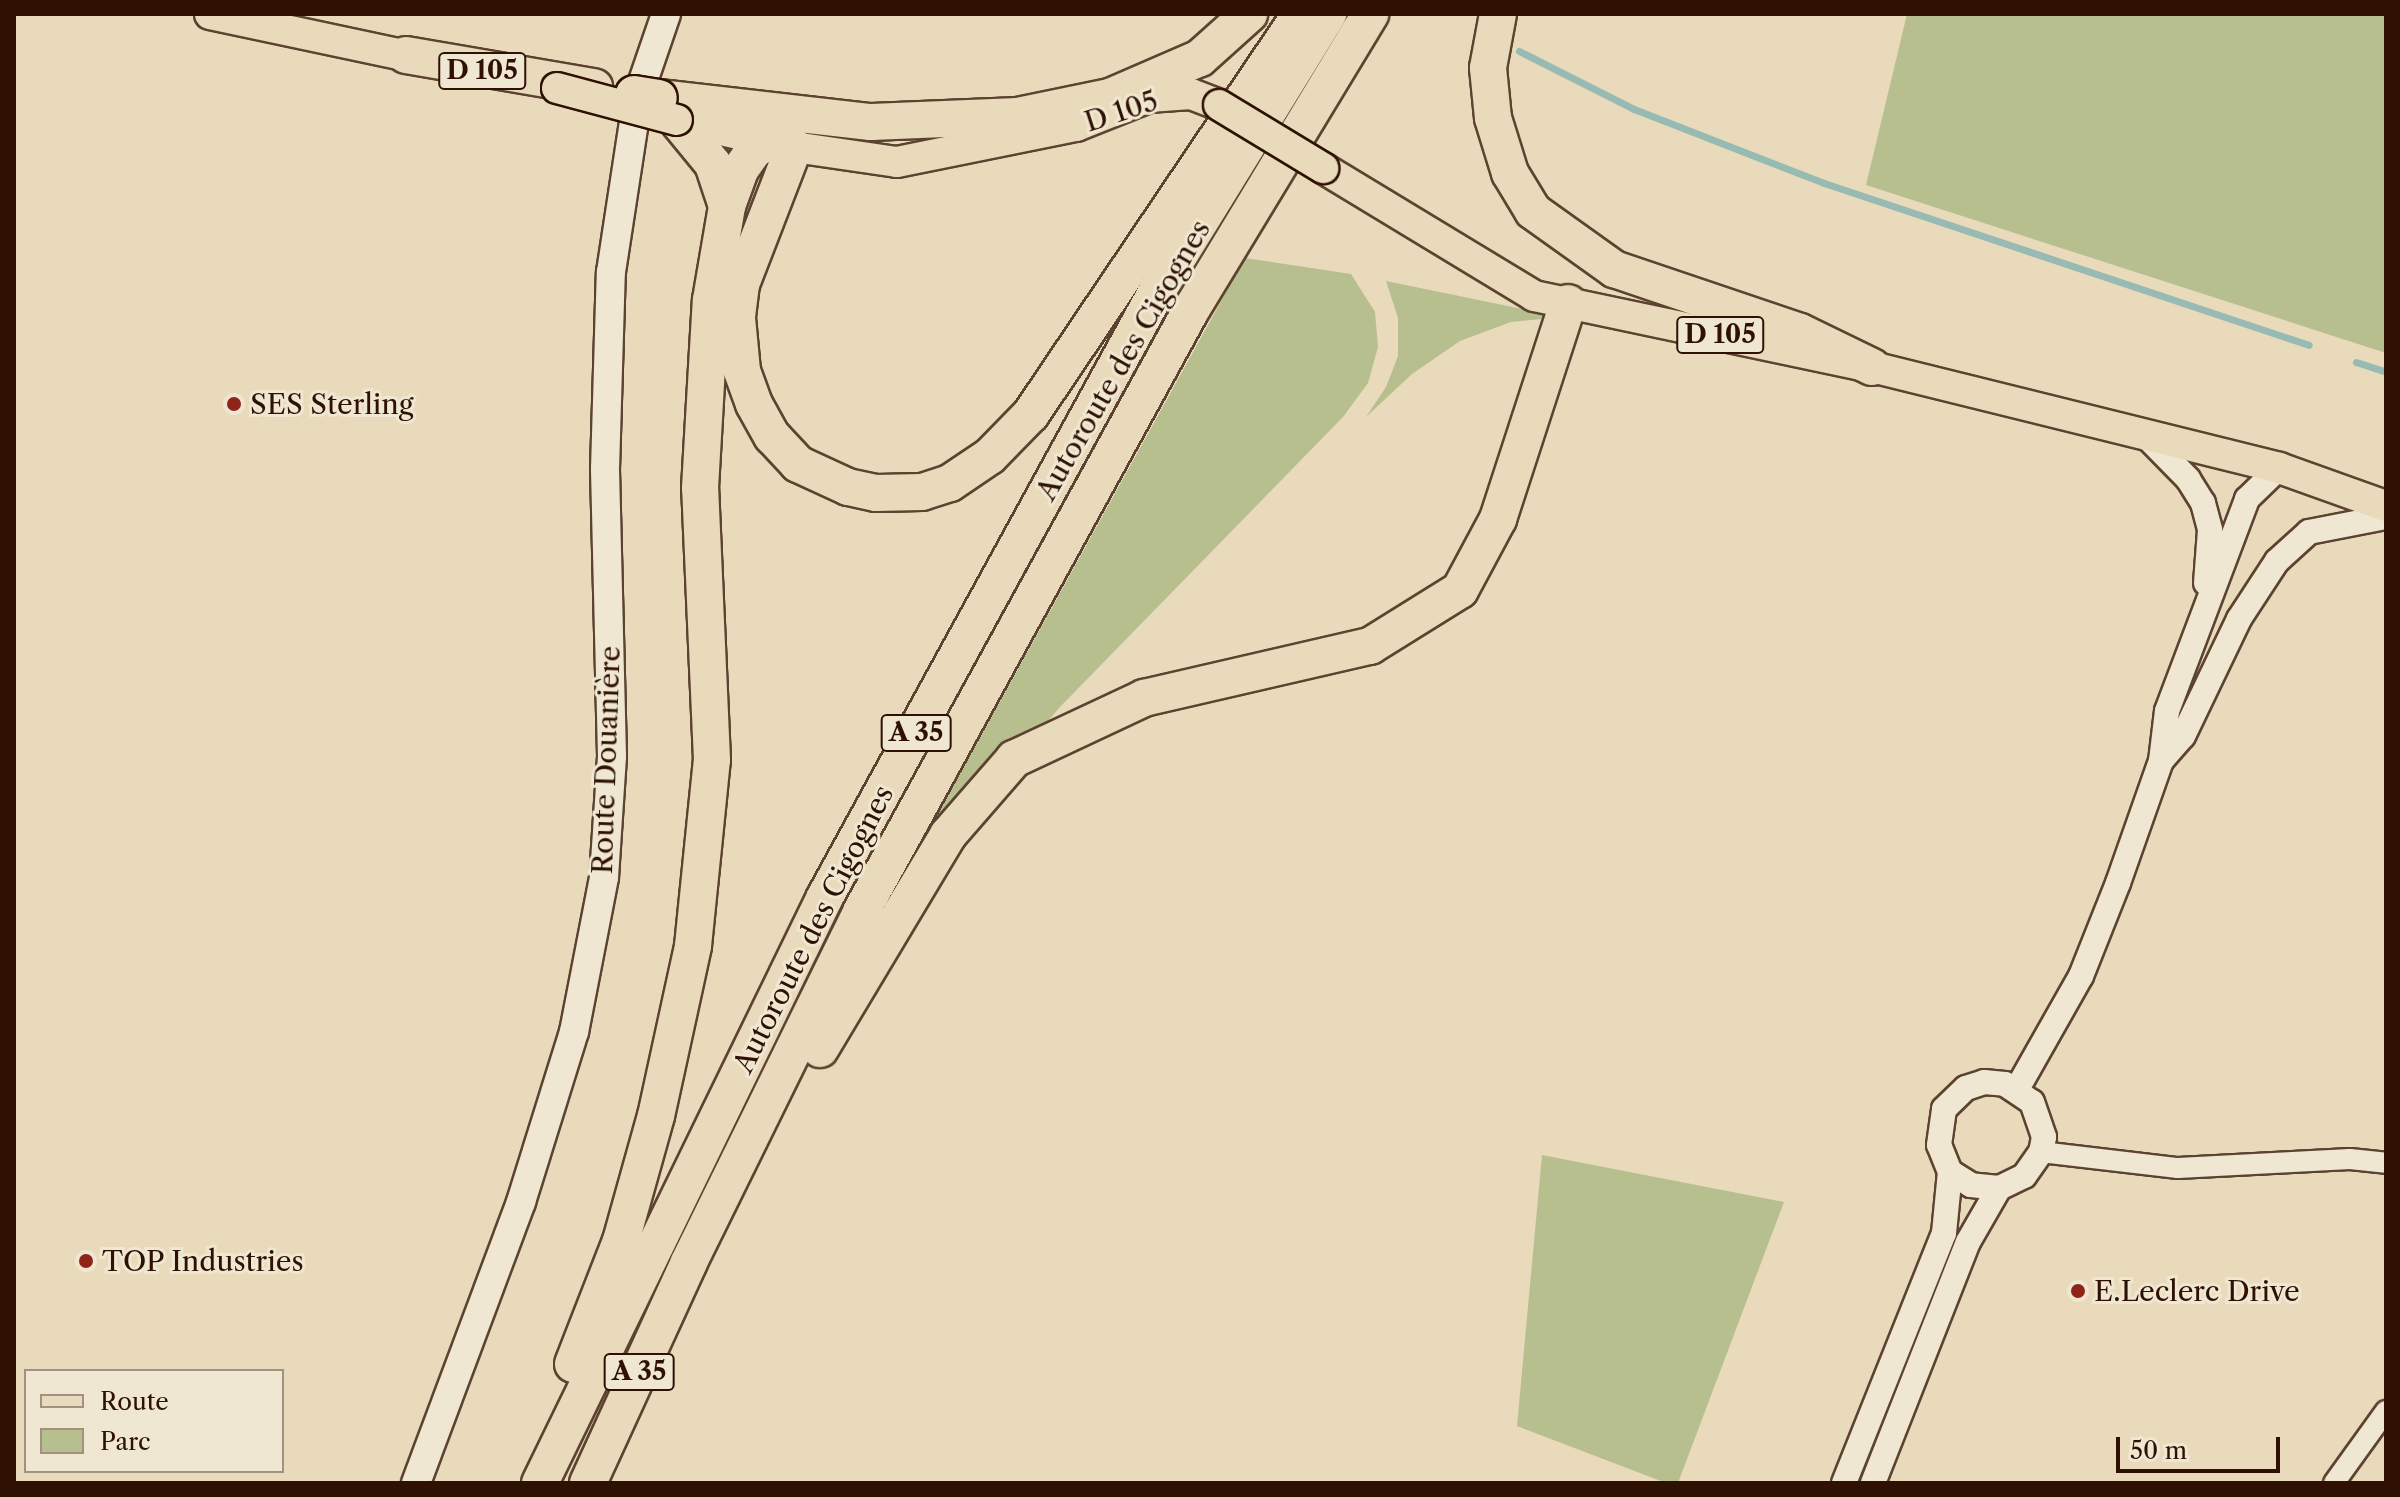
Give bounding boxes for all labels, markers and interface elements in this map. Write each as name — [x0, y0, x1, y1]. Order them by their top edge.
road number: D 105 — [438, 49, 526, 93]
street label: D 105 — [1080, 83, 1162, 139]
street label: Autoroute des Cigognes — [1029, 214, 1217, 506]
road number: D 105 — [1676, 313, 1764, 357]
place label: SES Sterling — [250, 387, 414, 421]
marker: SES Sterling — [225, 395, 243, 413]
street label: Route Douanière — [585, 645, 627, 875]
road number: A 35 — [880, 711, 952, 755]
street label: Autoroute des Cigognes — [726, 780, 900, 1078]
place label: TOP Industries — [102, 1244, 304, 1278]
marker: TOP Industries — [77, 1252, 95, 1270]
place label: E.Leclerc Drive — [2094, 1274, 2300, 1308]
marker: E.Leclerc Drive — [2069, 1282, 2087, 1300]
road number: A 35 — [603, 1350, 675, 1394]
legend — [24, 1369, 284, 1473]
text: Route — [100, 1387, 169, 1416]
scale bar — [2120, 1421, 2284, 1471]
text: Parc — [100, 1427, 151, 1456]
text: 50 m — [2130, 1436, 2187, 1465]

